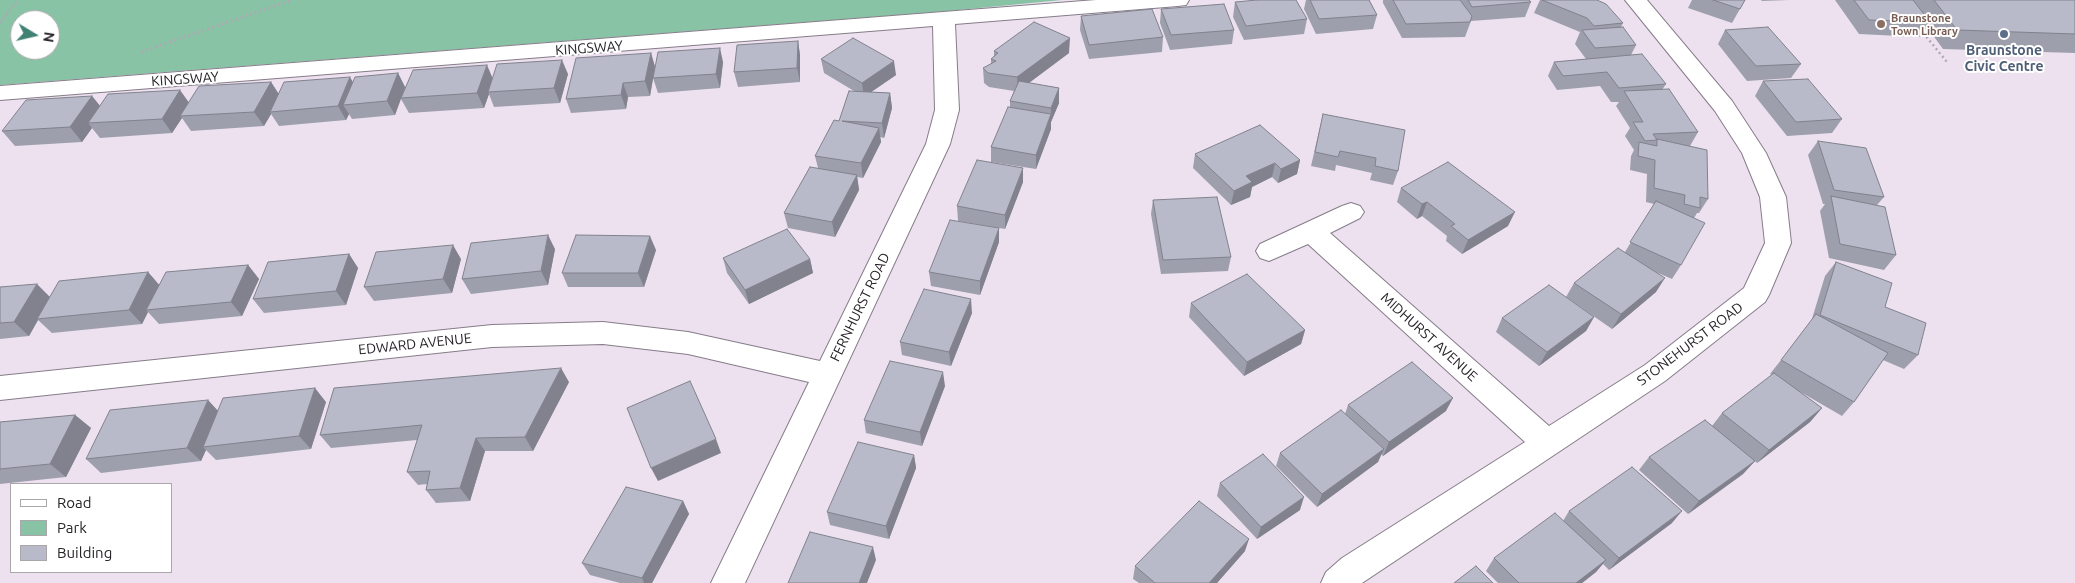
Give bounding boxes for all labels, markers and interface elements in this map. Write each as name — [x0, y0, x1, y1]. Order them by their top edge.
north arrow — [10, 10, 60, 60]
place label: Braunstone Town Library — [1891, 11, 1958, 37]
marker: Braunstone Town Library — [1875, 18, 1887, 30]
marker: Braunstone Civic Centre — [1998, 28, 2010, 40]
text: N — [40, 31, 58, 44]
street label: KINGSWAY — [555, 37, 623, 59]
place label: Braunstone Civic Centre — [1964, 42, 2044, 74]
street label: KINGSWAY — [151, 68, 219, 90]
street label: FERNHURST ROAD — [826, 250, 894, 364]
street label: MIDHURST AVENUE — [1377, 289, 1481, 385]
street label: STONEHURST ROAD — [1634, 299, 1746, 389]
street label: EDWARD AVENUE — [358, 330, 472, 358]
legend — [10, 483, 172, 573]
text: Road — [57, 494, 92, 511]
text: Park — [57, 519, 87, 536]
text: Building — [57, 544, 112, 561]

